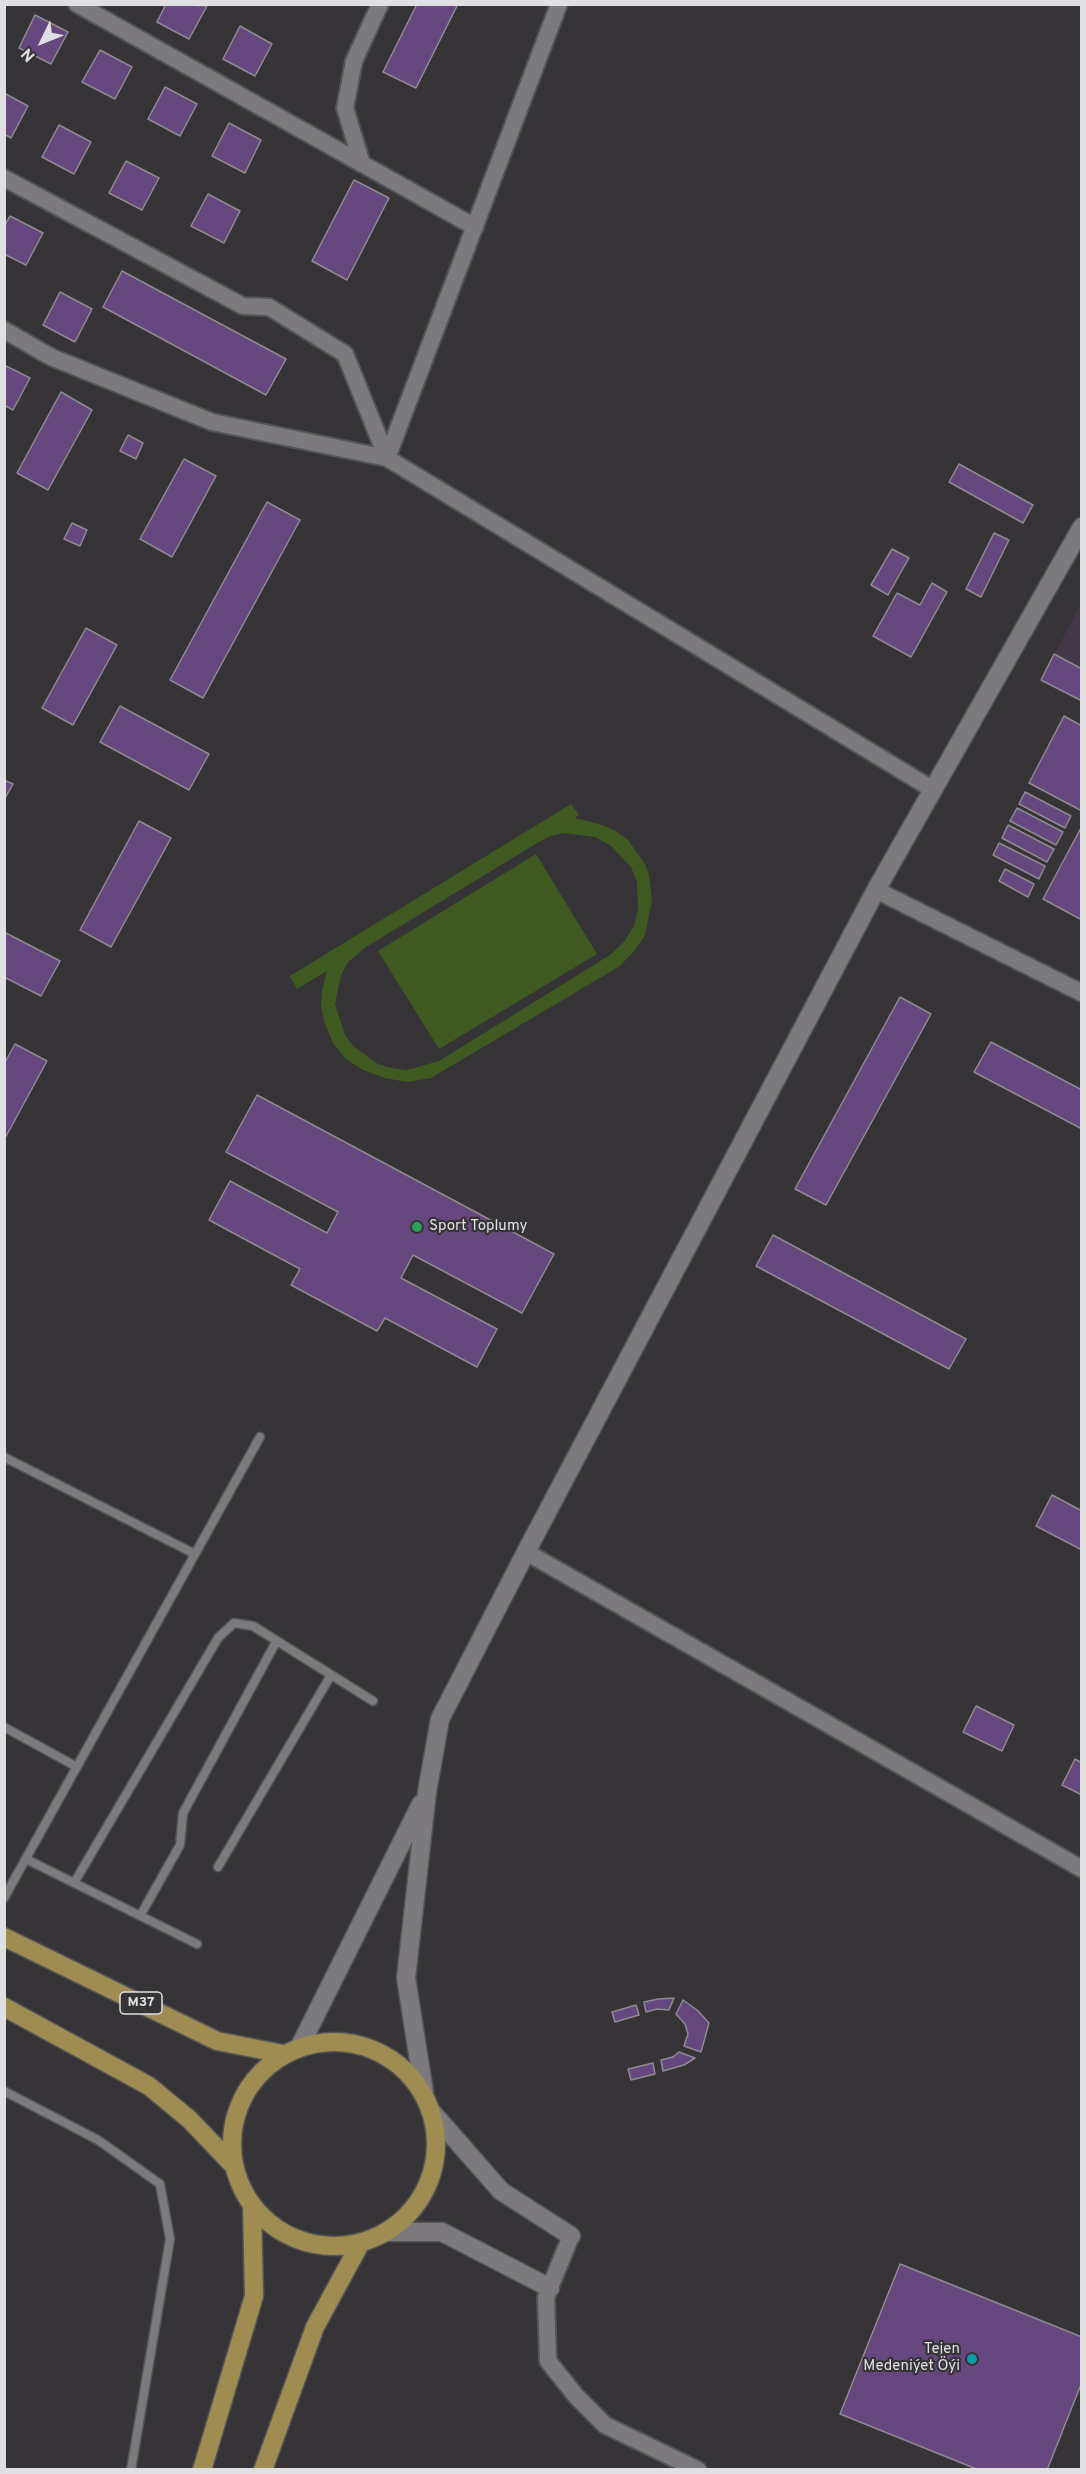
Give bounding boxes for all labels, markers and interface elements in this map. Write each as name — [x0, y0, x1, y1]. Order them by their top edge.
north arrow — [12, 12, 72, 72]
text: N — [18, 43, 40, 65]
place label: Sport Toplumy — [429, 1218, 528, 1236]
marker: Sport Toplumy — [410, 1220, 424, 1234]
road number: M37 — [120, 1992, 162, 2014]
place label: Tejen Medeniýet Öýi — [863, 2341, 960, 2376]
marker: Tejen Medeniýet Öýi — [965, 2352, 979, 2366]

